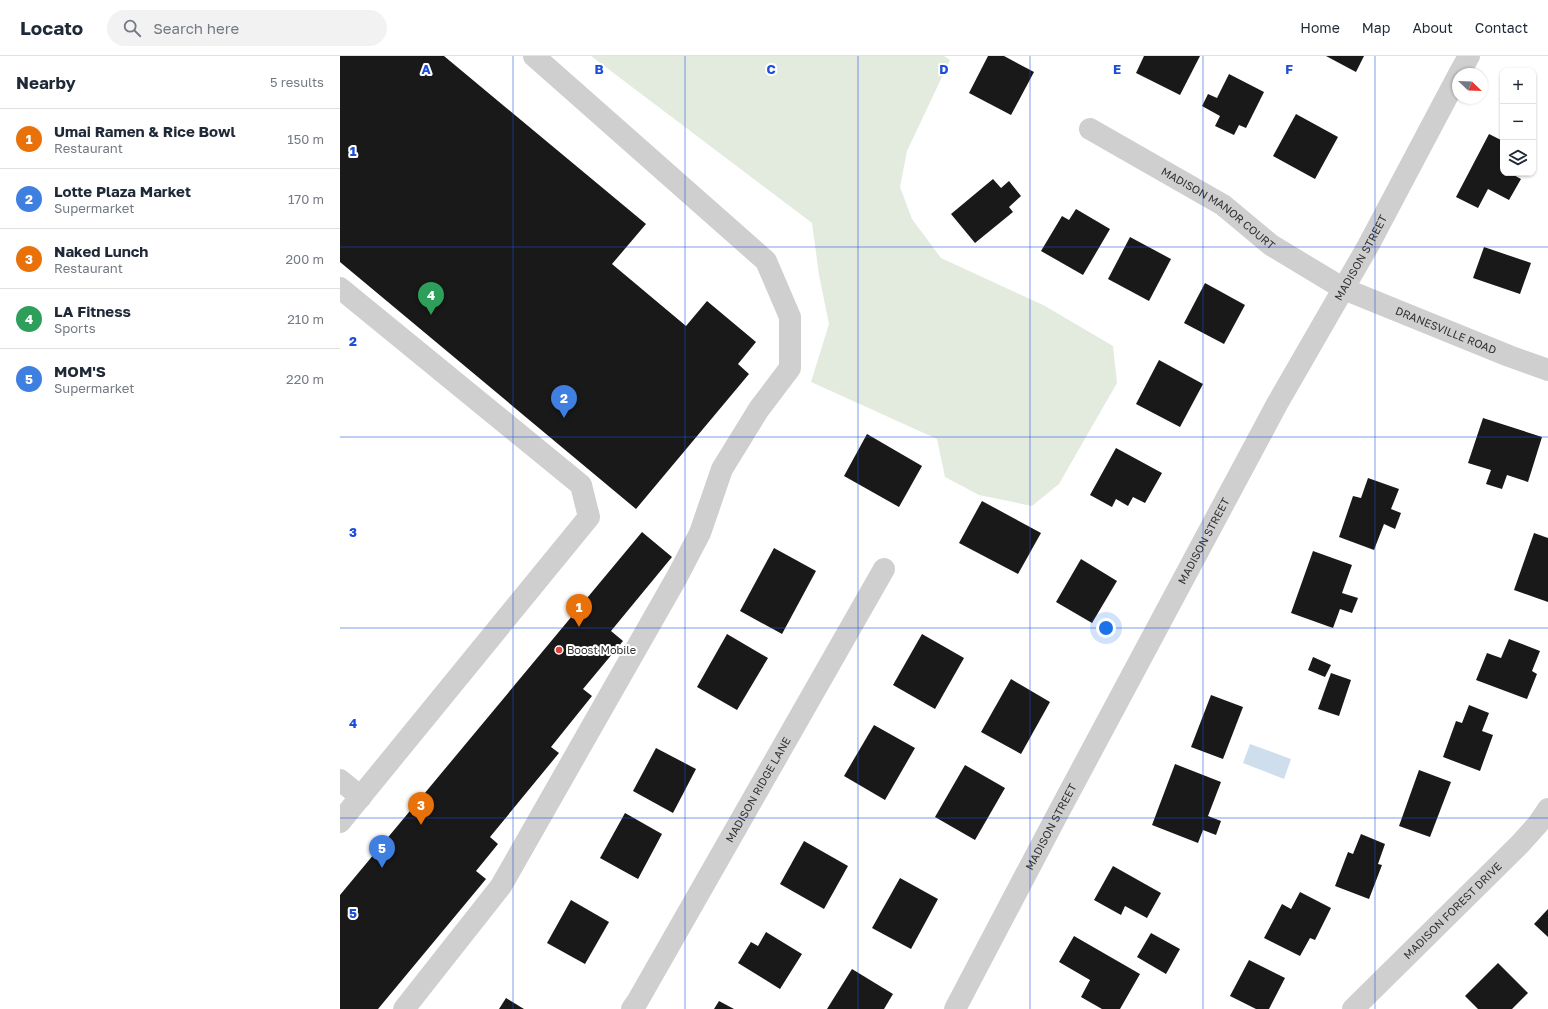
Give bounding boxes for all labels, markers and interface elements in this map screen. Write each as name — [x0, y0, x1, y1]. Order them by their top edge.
search box — [107, 10, 387, 46]
text: Locato — [20, 16, 83, 39]
icon: search — [121, 17, 143, 39]
text: Search here — [153, 19, 239, 37]
text: Home — [1300, 19, 1340, 36]
text: Map — [1362, 19, 1390, 36]
text: About — [1412, 19, 1453, 36]
text: Contact — [1475, 19, 1528, 36]
text: A — [421, 61, 431, 77]
text: B — [594, 61, 604, 77]
text: C — [766, 61, 776, 77]
text: D — [939, 61, 949, 77]
text: E — [1113, 61, 1121, 77]
text: F — [1285, 61, 1293, 77]
north arrow — [1452, 68, 1488, 104]
map controls — [1500, 68, 1536, 176]
button: + — [1500, 68, 1536, 104]
text: Nearby — [16, 72, 76, 93]
text: 5 results — [270, 74, 324, 90]
button: − — [1500, 104, 1536, 140]
text: Umai Ramen & Rice Bowl — [54, 122, 235, 140]
text: 1 — [26, 131, 32, 147]
text: 150 m — [287, 131, 324, 147]
text: Restaurant — [54, 140, 123, 156]
button: layers — [1500, 140, 1536, 176]
text: 1 — [350, 143, 357, 159]
street label: MADISON MANOR COURT — [1159, 164, 1278, 252]
text: Lotte Plaza Market — [54, 182, 191, 200]
text: 2 — [25, 191, 33, 207]
text: 170 m — [288, 191, 324, 207]
text: Supermarket — [54, 200, 135, 216]
street label: MADISON STREET — [1331, 212, 1389, 302]
text: Naked Lunch — [54, 242, 148, 260]
text: 3 — [25, 251, 33, 267]
text: 200 m — [286, 251, 324, 267]
text: Restaurant — [54, 260, 123, 276]
pin: 4 — [418, 282, 444, 315]
text: LA Fitness — [54, 302, 131, 320]
street label: DRANESVILLE ROAD — [1394, 304, 1499, 356]
text: 4 — [25, 311, 33, 327]
text: 210 m — [287, 311, 324, 327]
text: Sports — [54, 320, 96, 336]
text: 2 — [349, 333, 357, 349]
text: MOM'S — [54, 362, 106, 380]
text: 5 — [25, 371, 33, 387]
text: 220 m — [286, 371, 324, 387]
text: Supermarket — [54, 380, 135, 396]
pin: 2 — [551, 385, 577, 418]
street label: MADISON STREET — [1175, 495, 1232, 586]
text: 3 — [349, 524, 357, 540]
pin: 1 — [566, 594, 592, 627]
your location — [1096, 618, 1116, 638]
place label: Boost Mobile — [567, 643, 636, 656]
marker: Boost Mobile — [554, 645, 564, 655]
text: 4 — [349, 715, 357, 731]
street label: MADISON RIDGE LANE — [722, 734, 793, 844]
street label: MADISON STREET — [1022, 781, 1079, 872]
pin: 3 — [408, 792, 434, 825]
pin: 5 — [369, 835, 395, 868]
street label: MADISON FOREST DRIVE — [1401, 859, 1504, 961]
text: 5 — [349, 905, 357, 921]

